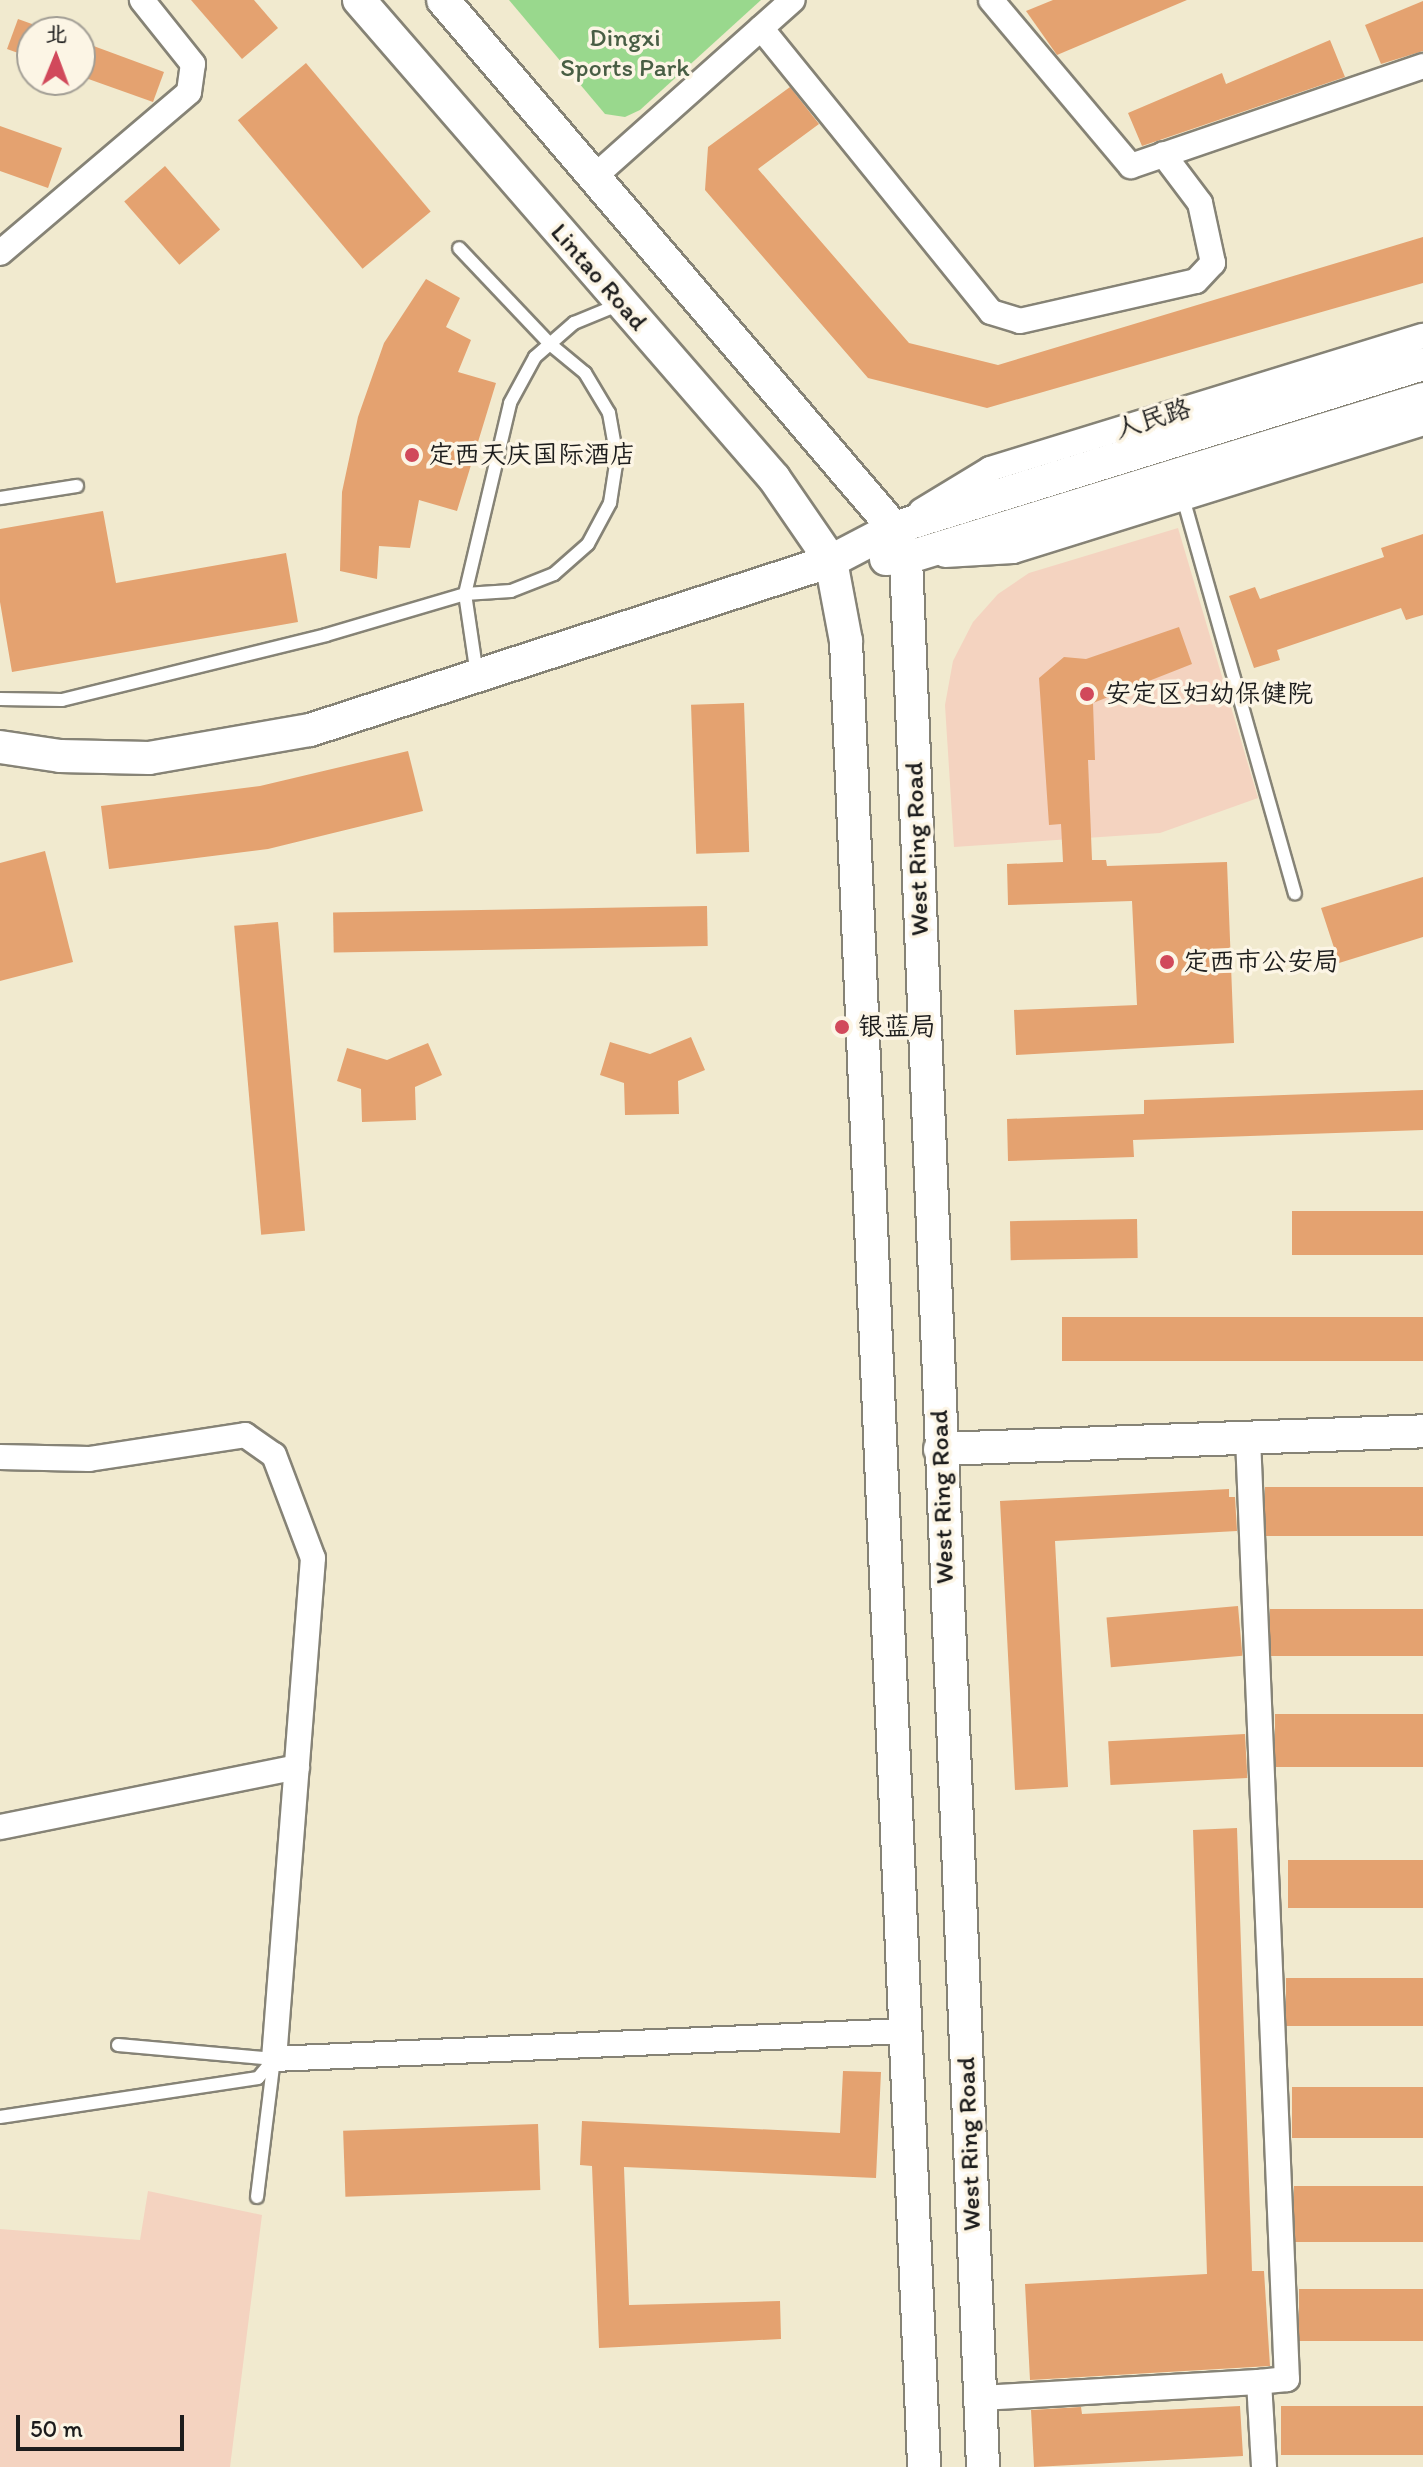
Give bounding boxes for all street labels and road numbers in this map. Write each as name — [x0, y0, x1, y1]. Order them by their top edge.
street label: Lintao Road — [544, 217, 654, 337]
street label: 人民路 — [1111, 393, 1195, 445]
street label: West Ring Road — [898, 762, 936, 936]
street label: West Ring Road — [923, 1410, 961, 1584]
street label: West Ring Road — [950, 2057, 988, 2231]

